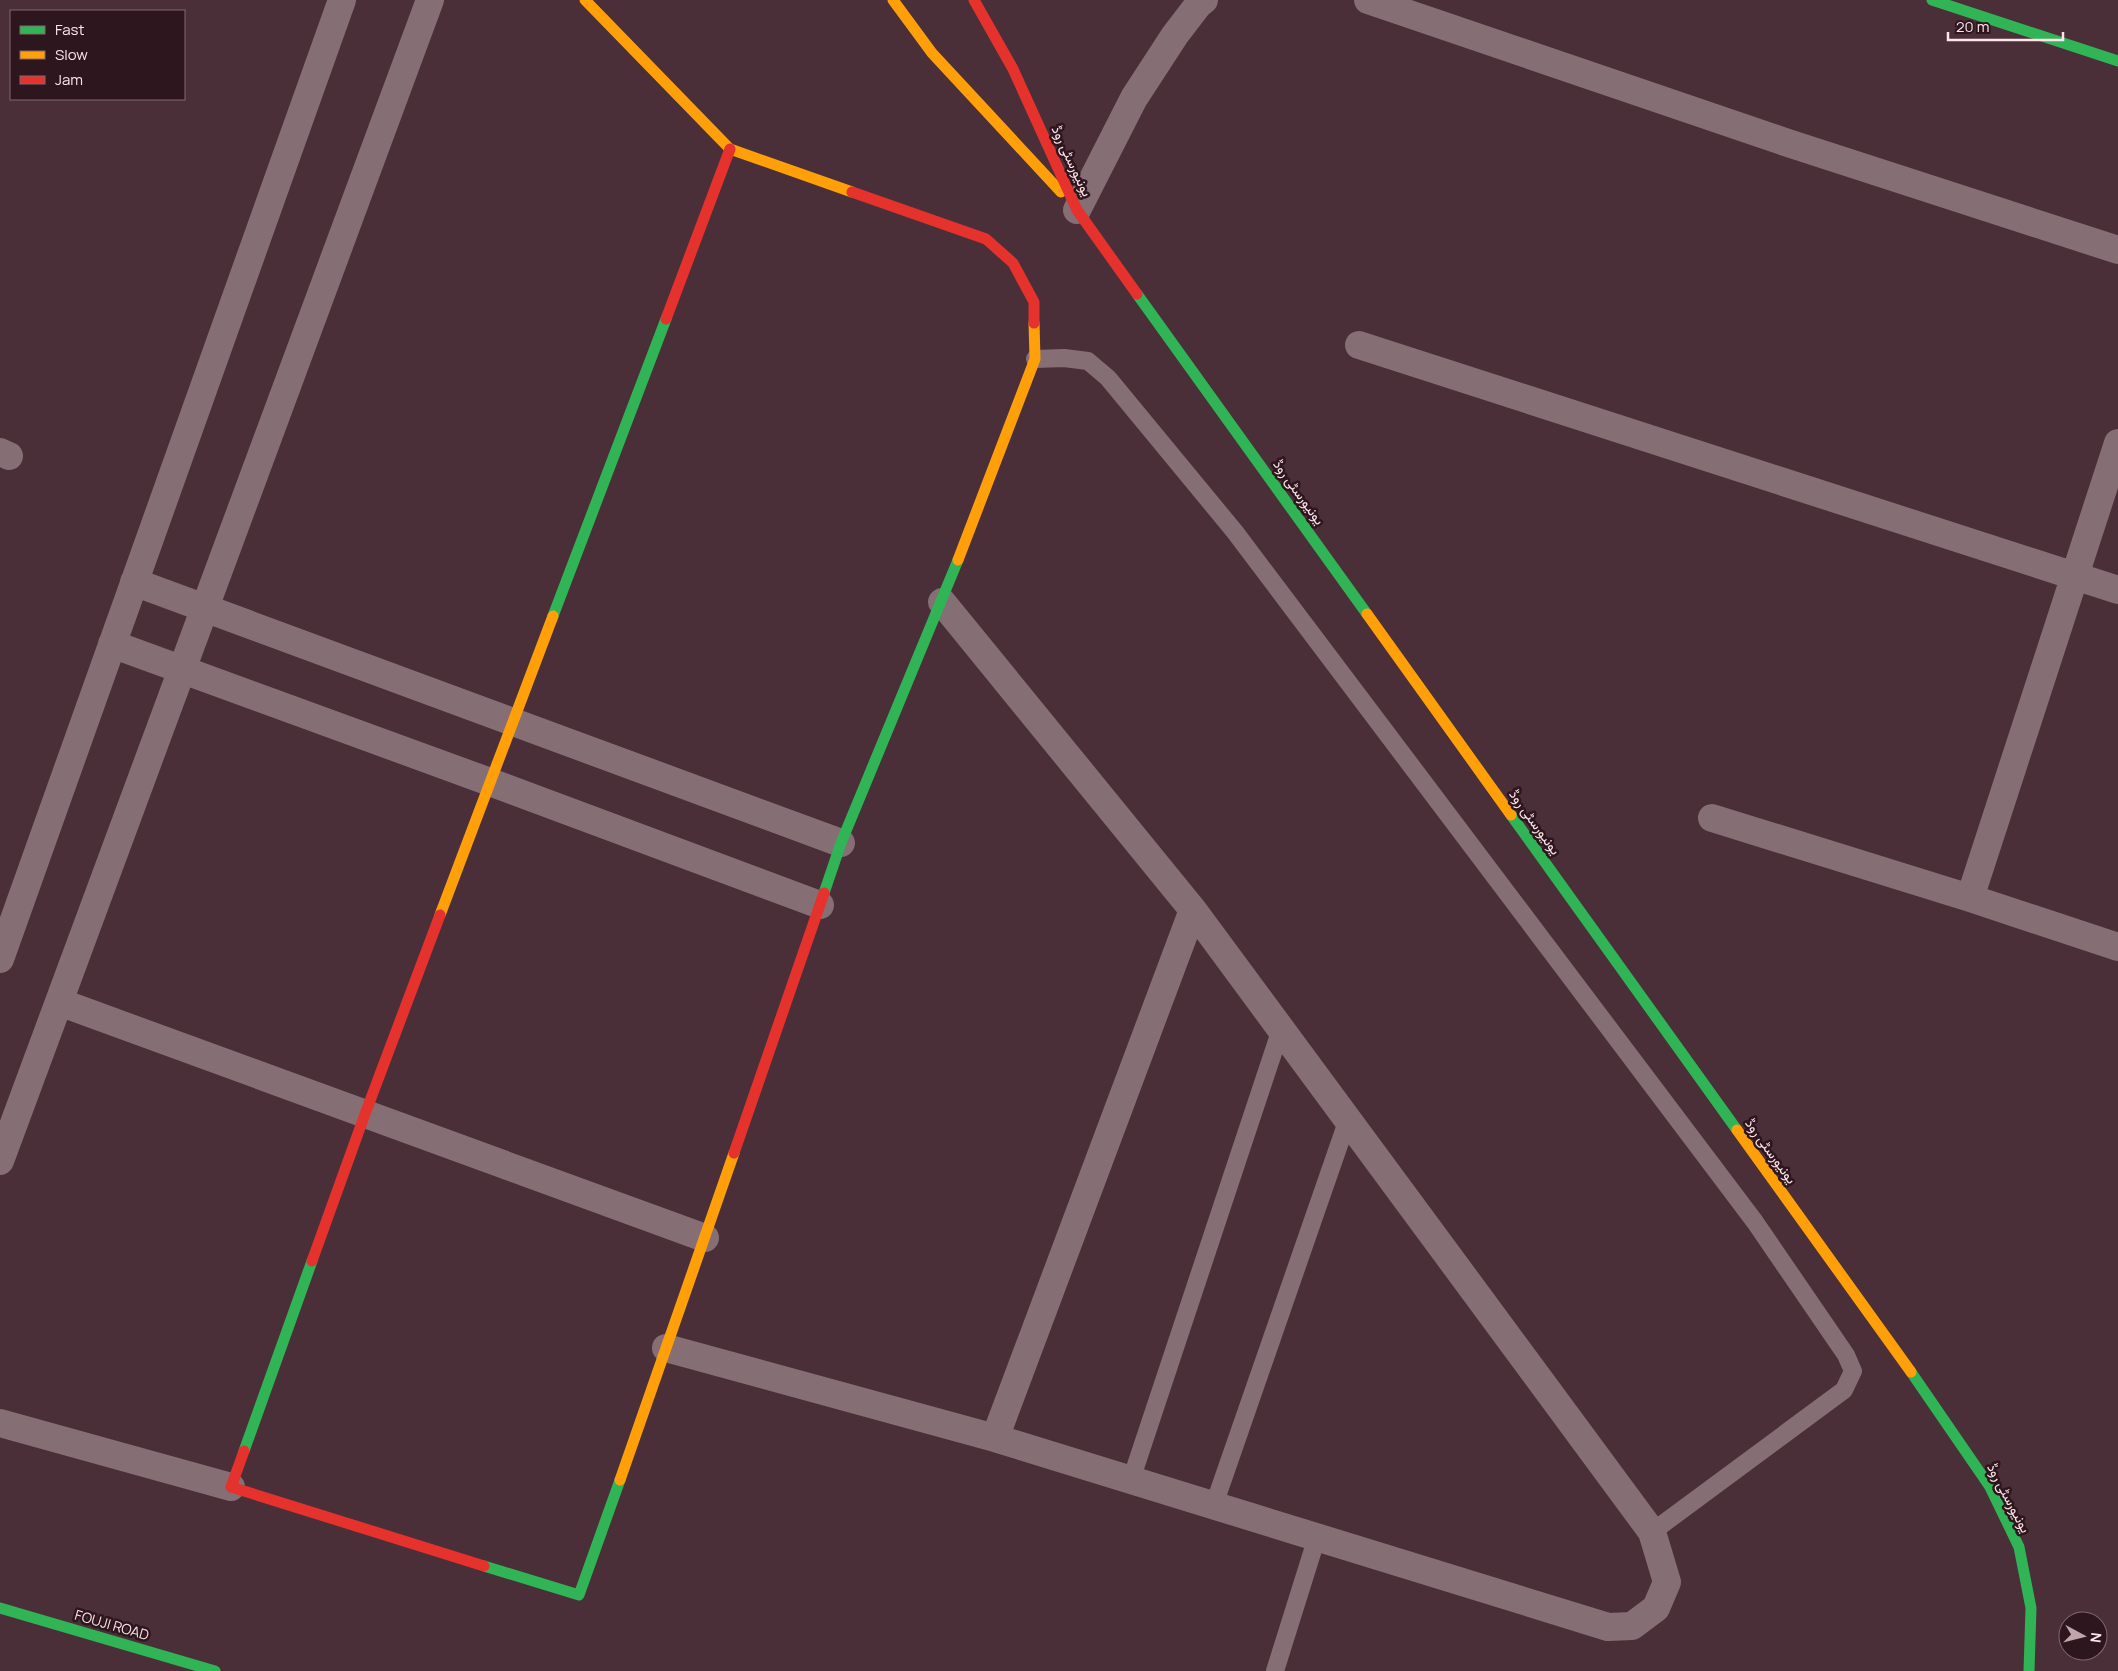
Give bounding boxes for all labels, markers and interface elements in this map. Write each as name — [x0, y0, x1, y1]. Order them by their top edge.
legend — [10, 10, 185, 100]
scale bar — [1948, 10, 2063, 42]
text: 20 m — [1956, 16, 1989, 37]
text: Fast — [55, 19, 84, 40]
text: Slow — [55, 44, 88, 65]
text: Jam — [55, 69, 83, 90]
street label: یونیورسٹی روڈ — [1048, 122, 1097, 199]
street label: یونیورسٹی روڈ — [1269, 455, 1330, 528]
street label: یونیورسٹی روڈ — [1505, 785, 1566, 858]
street label: یونیورسٹی روڈ — [1741, 1114, 1802, 1187]
street label: یونیورسٹی روڈ — [1983, 1460, 2036, 1536]
street label: FOUJI ROAD — [73, 1605, 152, 1644]
north arrow — [2058, 1611, 2108, 1661]
text: N — [2086, 1631, 2106, 1644]

